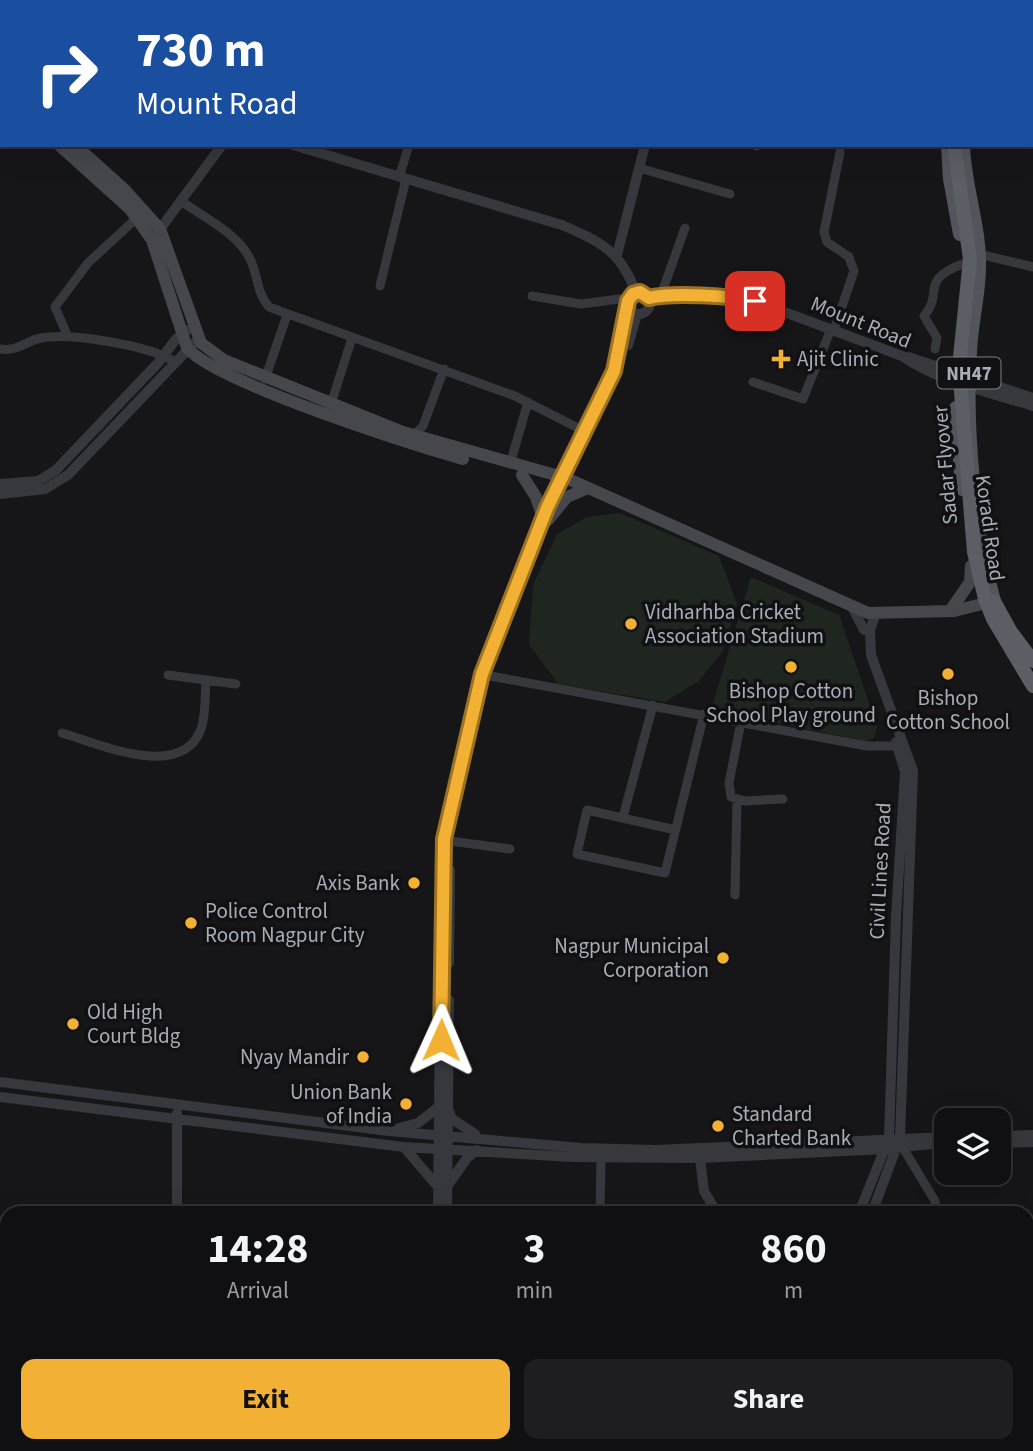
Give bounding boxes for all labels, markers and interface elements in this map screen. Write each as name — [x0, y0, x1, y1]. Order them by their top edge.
text: 730 m — [136, 16, 265, 86]
icon: right — [21, 28, 112, 119]
text: Mount Road — [136, 81, 297, 127]
pin — [725, 271, 785, 331]
icon: arrive — [736, 282, 774, 320]
street label: Mount Road — [806, 288, 916, 356]
place label: Ajit Clinic — [797, 344, 879, 374]
marker: Ajit Clinic — [771, 349, 791, 369]
road number: NH47 — [937, 358, 1000, 388]
street label: Sadar Flyover — [925, 403, 965, 526]
street label: Koradi Road — [968, 473, 1012, 583]
place label: Vidharhba Cricket Association Stadium — [645, 597, 824, 651]
marker: Vidharhba Cricket Association Stadium — [623, 616, 639, 632]
marker: Bishop Cotton School Play ground — [783, 659, 799, 675]
marker: Bishop Cotton School — [940, 666, 956, 682]
place label: Bishop Cotton School Play ground — [706, 676, 876, 730]
place label: Bishop Cotton School — [886, 683, 1010, 737]
street label: Civil Lines Road — [861, 802, 899, 940]
place label: Axis Bank — [316, 868, 401, 898]
marker: Axis Bank — [406, 875, 422, 891]
place label: Police Control Room Nagpur City — [205, 896, 365, 950]
marker: Police Control Room Nagpur City — [183, 915, 199, 931]
place label: Nagpur Municipal Corporation — [554, 931, 709, 985]
marker: Nagpur Municipal Corporation — [715, 950, 731, 966]
place label: Old High Court Bldg — [87, 997, 181, 1051]
position arrow — [404, 1003, 478, 1077]
marker: Old High Court Bldg — [65, 1016, 81, 1032]
place label: Nyay Mandir — [240, 1042, 350, 1072]
marker: Nyay Mandir — [355, 1049, 371, 1065]
place label: Union Bank of India — [290, 1077, 393, 1131]
marker: Union Bank of India — [398, 1096, 414, 1112]
place label: Standard Charted Bank — [732, 1099, 852, 1153]
map controls — [934, 1108, 1011, 1185]
button: layers — [934, 1108, 1011, 1185]
marker: Standard Charted Bank — [710, 1118, 726, 1134]
text: 14:28 — [207, 1219, 309, 1279]
text: 3 — [523, 1219, 545, 1279]
text: 860 — [760, 1219, 827, 1279]
text: Arrival — [227, 1274, 289, 1307]
text: min — [516, 1274, 553, 1307]
text: m — [784, 1274, 803, 1307]
button: Exit — [21, 1359, 510, 1439]
button: Share — [524, 1359, 1013, 1439]

